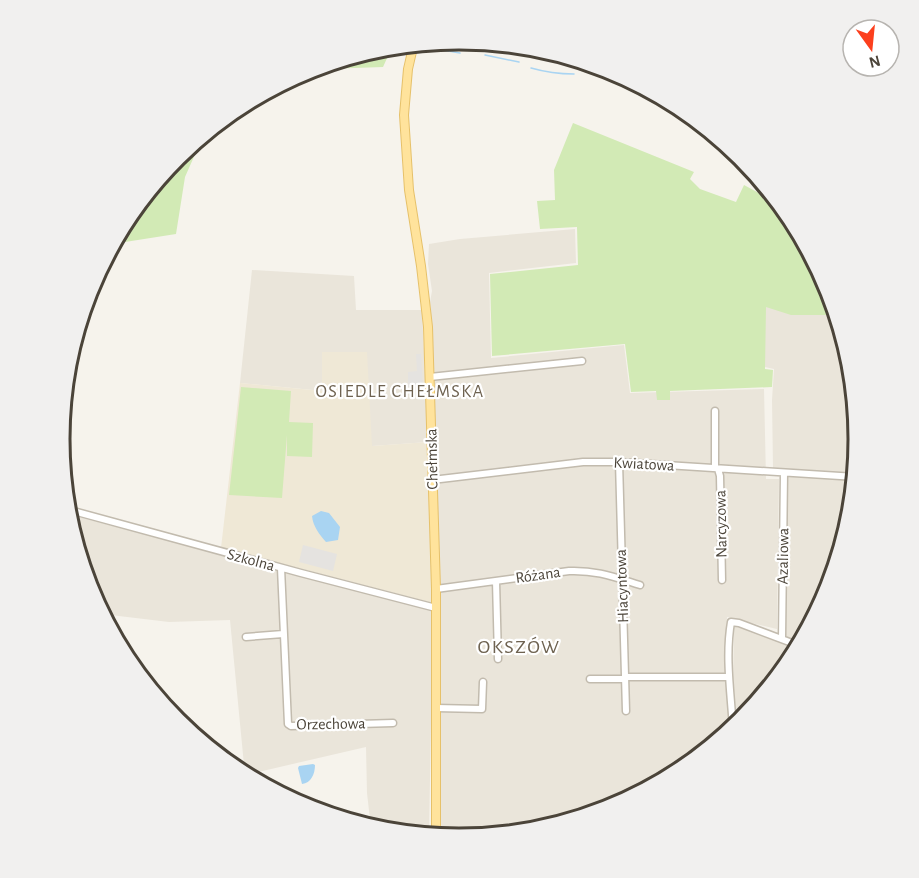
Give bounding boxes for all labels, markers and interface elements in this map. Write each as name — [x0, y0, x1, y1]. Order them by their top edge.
north arrow — [841, 18, 901, 78]
text: N — [867, 52, 882, 71]
district label: OSIEDLE CHEŁMSKA — [315, 383, 485, 401]
street label: Chełmska — [423, 428, 441, 490]
street label: Kwiatowa — [613, 454, 675, 474]
street label: Narcyzowa — [712, 490, 731, 558]
street label: Azaliowa — [775, 528, 791, 584]
street label: Szkolna — [225, 546, 277, 574]
street label: Hiacyntowa — [613, 549, 632, 623]
street label: Różana — [514, 564, 562, 586]
district label: OKSZÓW — [478, 636, 560, 657]
street label: Orzechowa — [296, 715, 366, 733]

